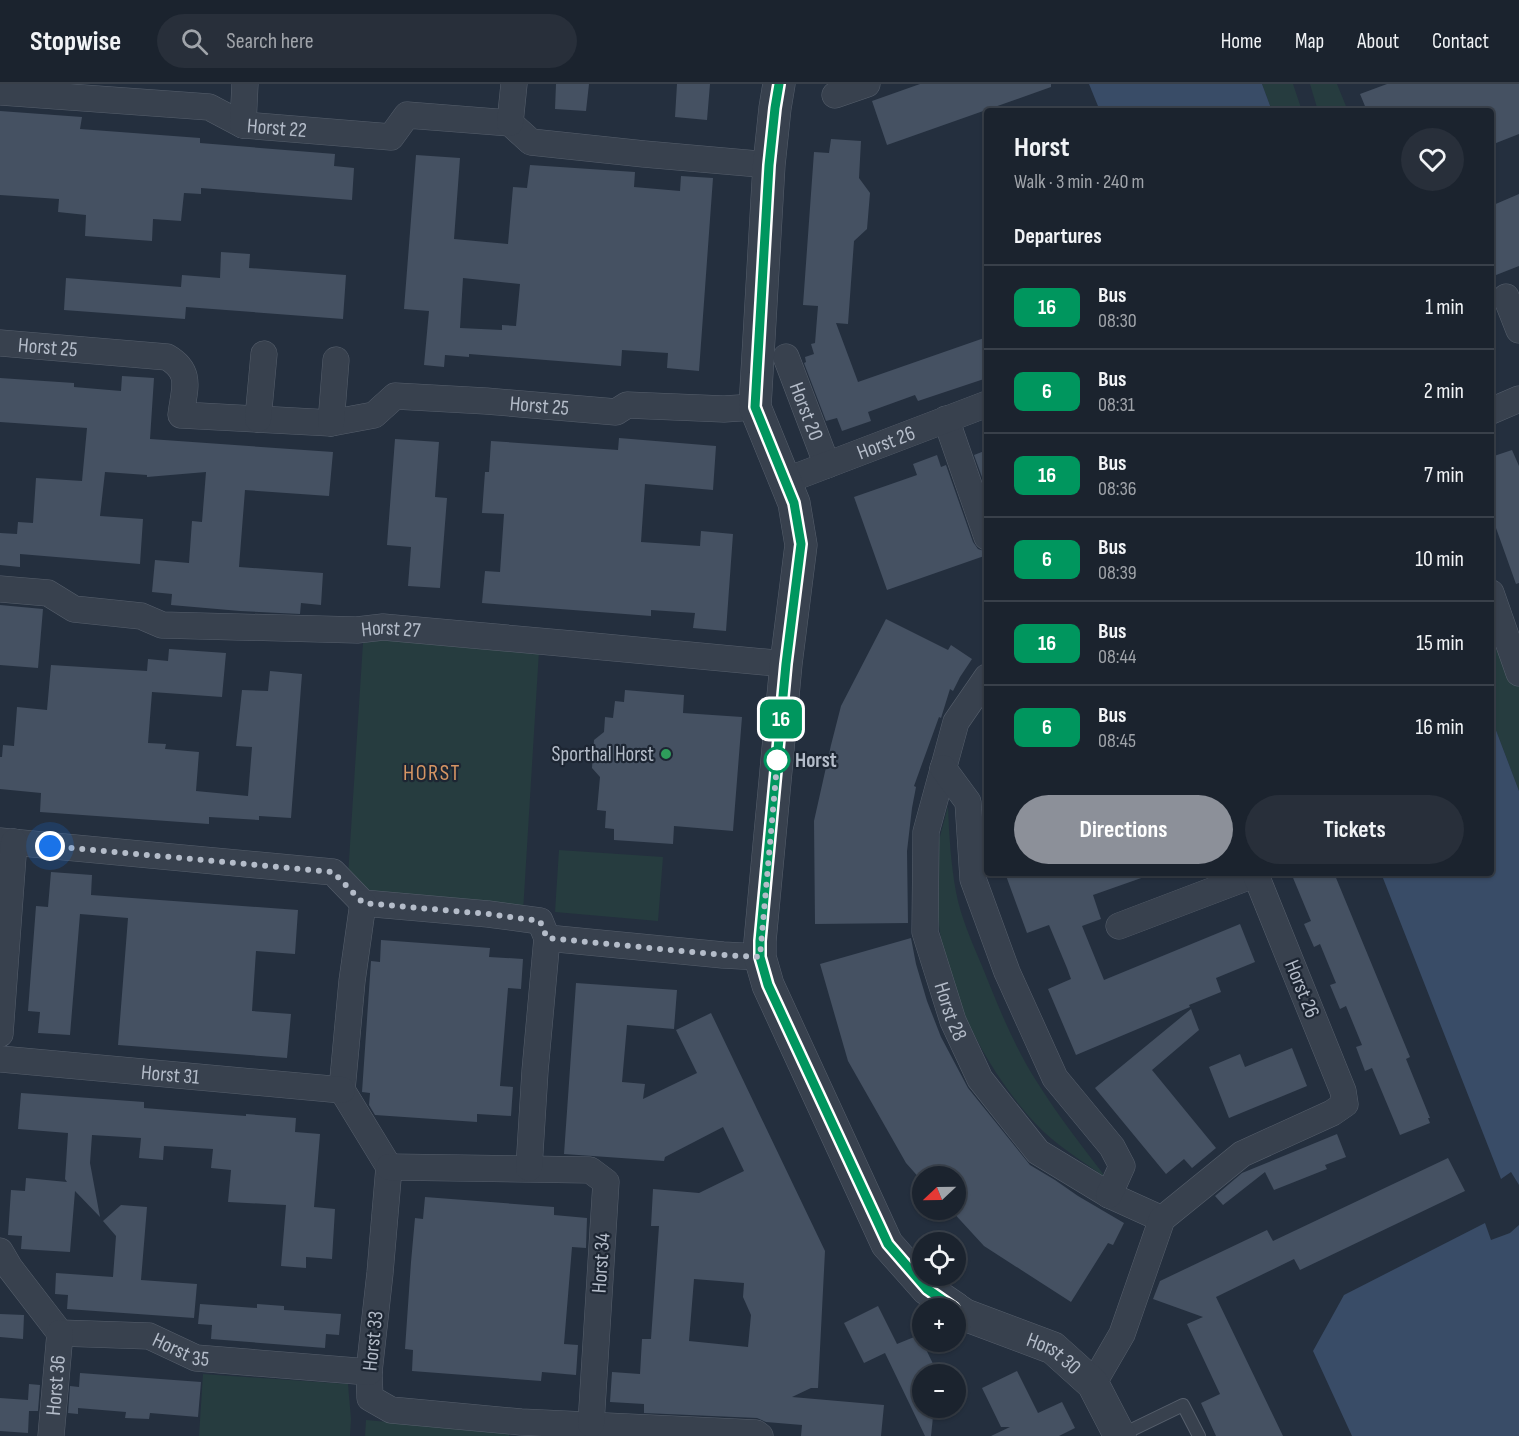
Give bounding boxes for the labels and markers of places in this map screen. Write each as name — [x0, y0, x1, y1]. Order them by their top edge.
place label: Sporthal Horst — [552, 742, 654, 767]
marker: Sporthal Horst — [659, 747, 673, 761]
marker: Horst — [764, 747, 790, 773]
place label: Horst — [795, 748, 837, 773]

